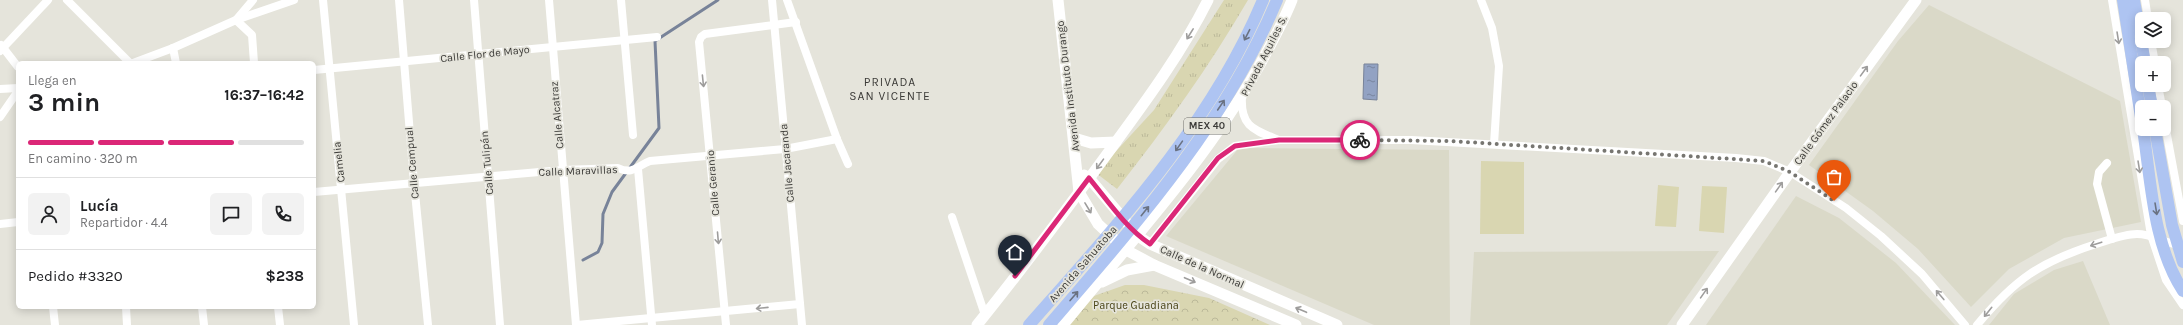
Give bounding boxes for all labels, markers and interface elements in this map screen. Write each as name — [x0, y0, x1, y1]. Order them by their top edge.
map controls — [2135, 12, 2171, 136]
button: layers — [2135, 12, 2171, 48]
street label: Privada Aquiles S. — [1238, 14, 1290, 98]
street label: Avenida Instituto Durango — [1054, 20, 1082, 152]
one-way arrow — [1186, 28, 1194, 39]
one-way arrow — [1243, 29, 1250, 41]
one-way arrow — [2114, 32, 2122, 45]
street label: Calle Flor de Mayo — [440, 43, 530, 65]
button: + — [2135, 56, 2171, 92]
one-way arrow — [1860, 65, 1869, 76]
text: Llega en — [28, 73, 77, 88]
one-way arrow — [699, 74, 707, 87]
district label: PRIVADA SAN VICENTE — [849, 75, 931, 103]
street label: Calle Gómez Palacio — [1791, 79, 1861, 167]
street label: Calle Alcatraz — [548, 81, 566, 149]
text: 16:37–16:42 — [224, 86, 304, 104]
text: 3 min — [28, 87, 100, 118]
one-way arrow — [1217, 100, 1225, 111]
button: − — [2135, 100, 2171, 136]
road number: MEX 40 — [1184, 118, 1230, 134]
courier — [1340, 120, 1380, 160]
street label: Calle Jacaranda — [777, 123, 797, 203]
street label: Calle Cempual — [402, 127, 422, 199]
icon: bike — [1349, 129, 1371, 151]
street label: Calle Tulipán — [478, 131, 496, 195]
one-way arrow — [1175, 140, 1183, 151]
street label: Camelia — [330, 141, 348, 183]
street label: Calle Geranio — [704, 150, 722, 216]
text: En camino · 320 m — [28, 151, 138, 166]
one-way arrow — [1095, 158, 1104, 169]
pin — [1817, 160, 1851, 201]
one-way arrow — [2136, 160, 2144, 173]
street label: Calle Maravillas — [538, 163, 618, 179]
icon: bag — [1823, 166, 1845, 188]
one-way arrow — [1775, 182, 1784, 193]
button: person — [28, 193, 70, 235]
button: chat — [210, 193, 252, 235]
button: phone — [262, 193, 304, 235]
text: Lucía — [80, 197, 118, 215]
one-way arrow — [1084, 202, 1092, 213]
one-way arrow — [2152, 202, 2160, 215]
one-way arrow — [1141, 206, 1150, 216]
text: Repartidor · 4.4 — [80, 215, 168, 230]
street label: Avenida Sahuatoba — [1046, 223, 1120, 305]
one-way arrow — [714, 231, 722, 244]
pin — [998, 235, 1032, 276]
icon: home — [1004, 241, 1026, 263]
one-way arrow — [2090, 241, 2103, 248]
street label: Calle de la Normal — [1158, 243, 1246, 291]
text: Pedido #3320 — [28, 267, 123, 285]
text: $238 — [266, 267, 304, 285]
one-way arrow — [1183, 277, 1195, 285]
one-way arrow — [1700, 288, 1708, 299]
one-way arrow — [1070, 290, 1079, 301]
one-way arrow — [1936, 290, 1945, 301]
park label: Parque Guadiana — [1093, 299, 1179, 312]
one-way arrow — [756, 304, 769, 311]
one-way arrow — [1295, 306, 1307, 313]
one-way arrow — [1984, 307, 1993, 317]

